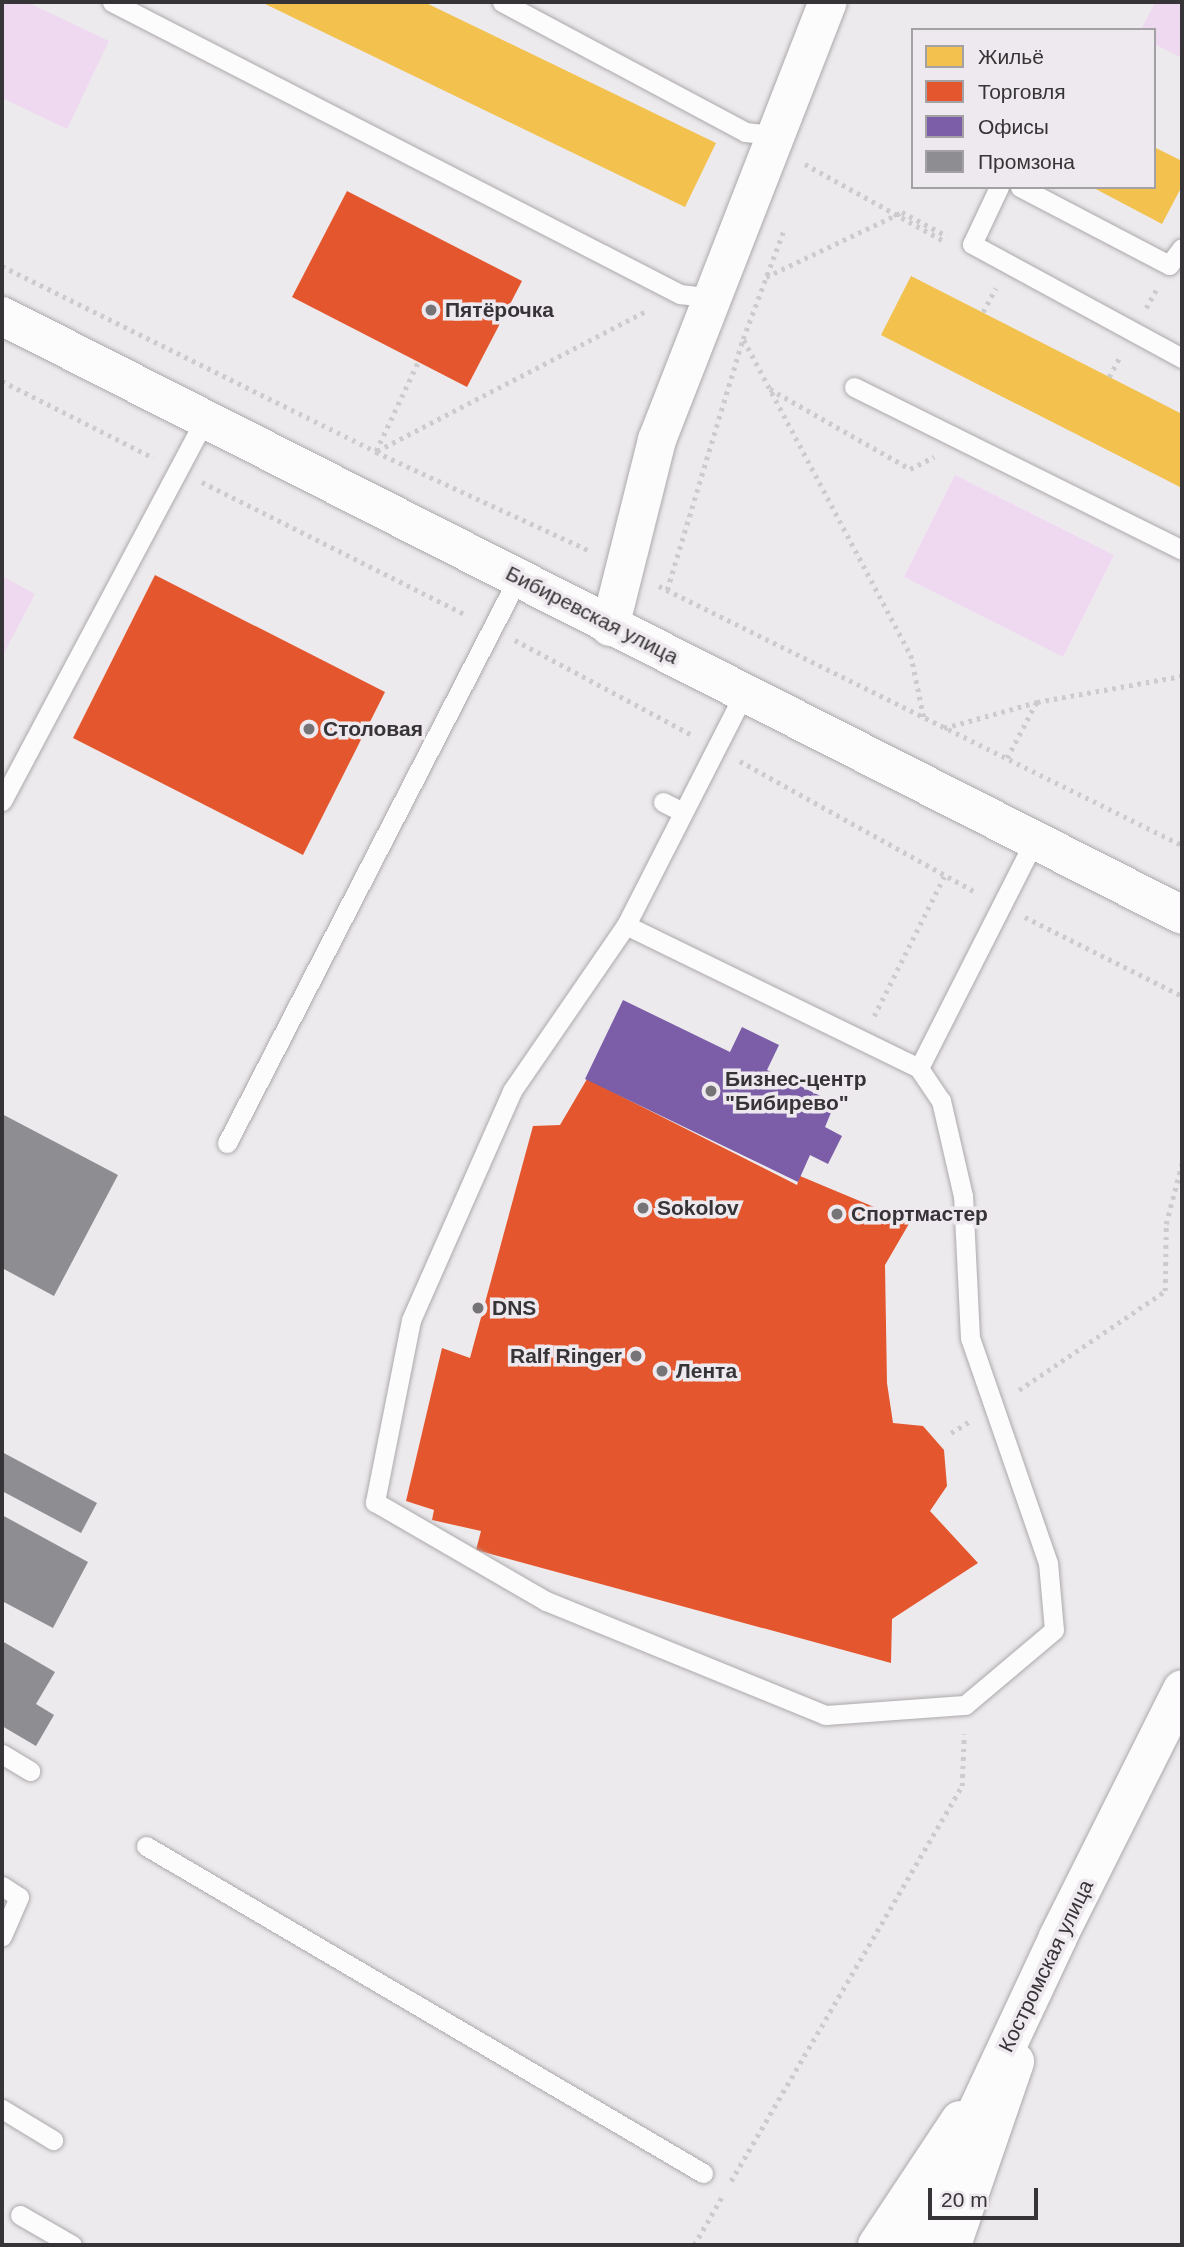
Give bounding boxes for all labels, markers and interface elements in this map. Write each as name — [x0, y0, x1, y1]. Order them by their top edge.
legend — [911, 28, 1156, 189]
text: Жильё — [978, 45, 1044, 68]
text: Торговля — [978, 80, 1066, 103]
text: Офисы — [978, 115, 1049, 138]
text: Промзона — [978, 150, 1075, 173]
place label: Пятёрочка — [445, 297, 554, 323]
marker: Пятёрочка — [423, 302, 439, 318]
street label: Бибиревская улица — [501, 561, 683, 669]
place label: Столовая — [323, 716, 423, 742]
marker: Столовая — [301, 721, 317, 737]
place label: Бизнес-центр "Бибирево" — [725, 1066, 867, 1116]
marker: Бизнес-центр "Бибирево" — [703, 1083, 719, 1099]
place label: Sokolov — [657, 1195, 739, 1221]
marker: Sokolov — [635, 1200, 651, 1216]
place label: Спортмастер — [851, 1201, 988, 1227]
marker: Спортмастер — [829, 1206, 845, 1222]
place label: DNS — [492, 1295, 536, 1321]
marker: DNS — [470, 1300, 486, 1316]
place label: Ralf Ringer — [510, 1343, 622, 1369]
marker: Ralf Ringer — [628, 1348, 644, 1364]
place label: Лента — [676, 1358, 737, 1384]
marker: Лента — [654, 1363, 670, 1379]
street label: Костромская улица — [993, 1876, 1099, 2056]
scale bar — [932, 2174, 1042, 2218]
text: 20 m — [941, 2188, 988, 2211]

